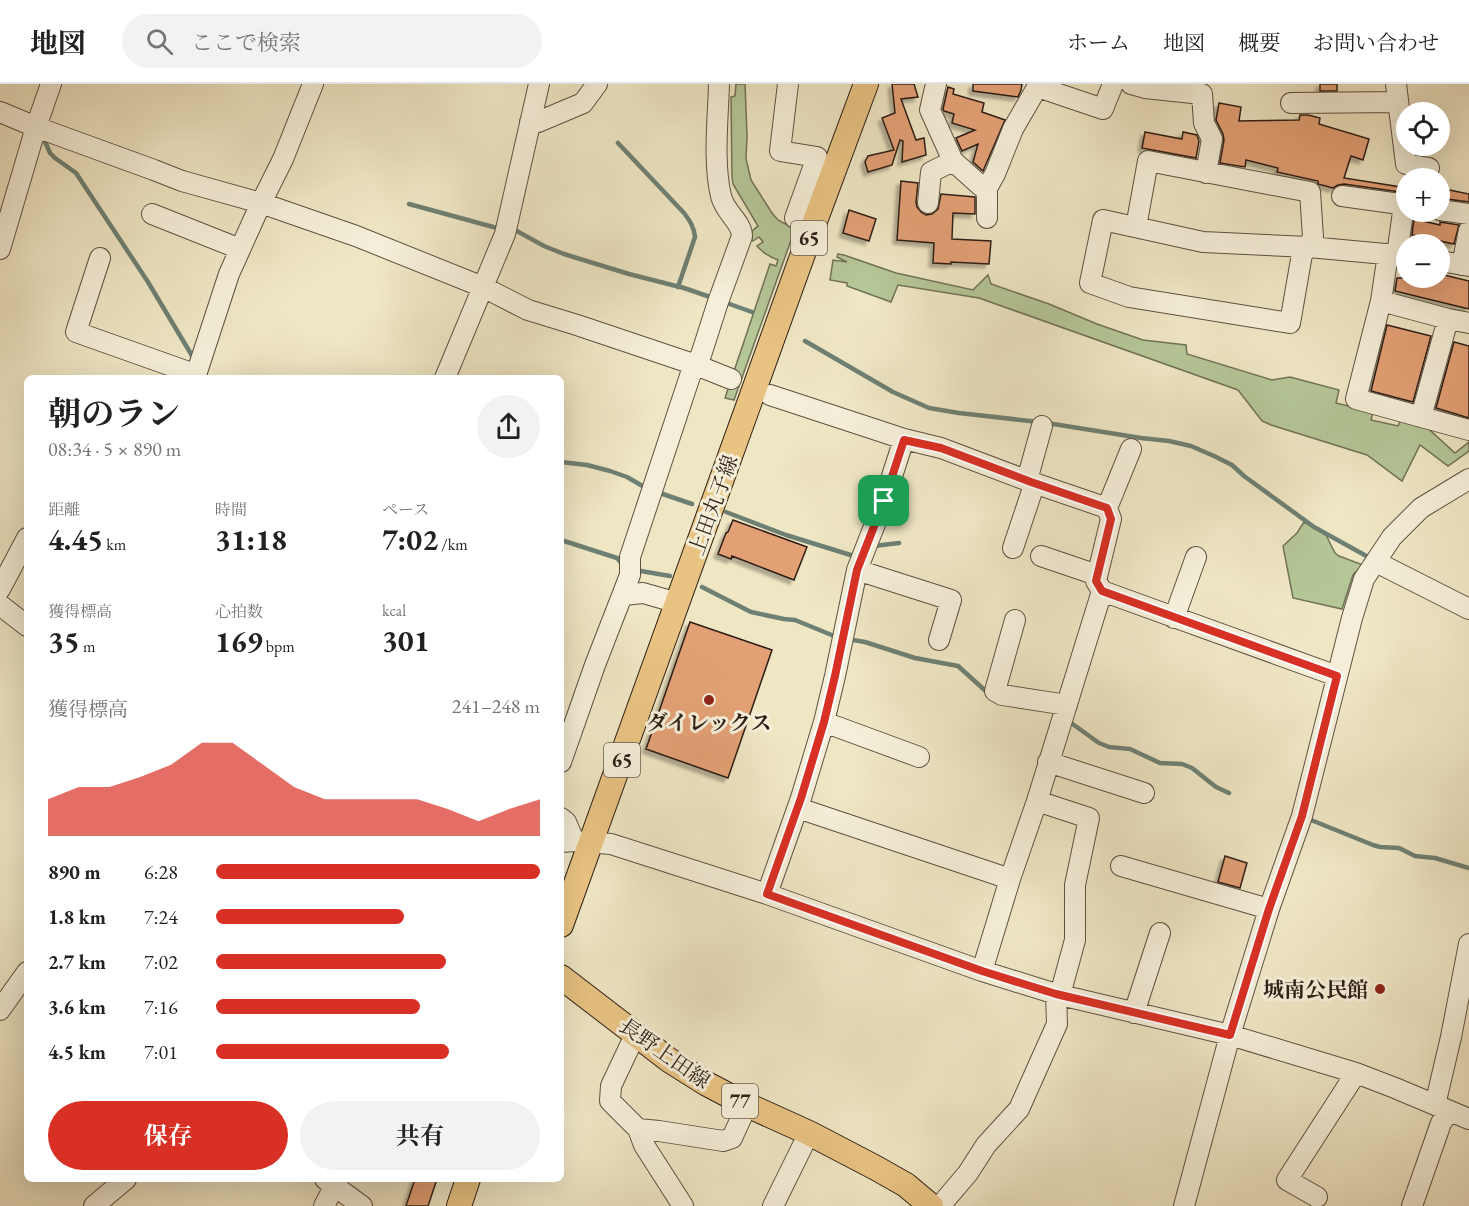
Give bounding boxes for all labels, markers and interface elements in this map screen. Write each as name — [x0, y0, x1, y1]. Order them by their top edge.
search box — [122, 14, 542, 68]
text: 地図 — [30, 25, 86, 61]
icon: search — [143, 25, 176, 58]
text: ここで検索 — [191, 28, 301, 57]
text: ホーム — [1067, 29, 1130, 56]
text: 地図 — [1163, 29, 1205, 56]
text: 概要 — [1238, 29, 1280, 56]
text: お問い合わせ — [1313, 29, 1439, 56]
map controls — [1396, 102, 1450, 288]
button: locate — [1396, 102, 1450, 156]
button: + — [1396, 168, 1450, 222]
road number: 65 — [791, 221, 827, 255]
button: − — [1396, 234, 1450, 288]
text: 朝のラン — [48, 392, 180, 435]
button: share — [477, 395, 540, 458]
text: 08:34 · 5 × 890 m — [48, 436, 181, 462]
street label: 上田丸子線 — [682, 451, 744, 559]
pin — [858, 475, 909, 526]
icon: arrive — [867, 484, 900, 517]
text: 距離 — [48, 499, 80, 520]
text: 時間 — [215, 499, 247, 520]
text: ペース — [382, 499, 429, 520]
text: 4.45 — [48, 520, 103, 559]
text: 31:18 — [215, 520, 287, 559]
text: 7:02 — [382, 520, 438, 559]
text: km — [103, 534, 126, 555]
text: /km — [438, 534, 468, 555]
text: kcal — [382, 600, 406, 621]
text: 獲得標高 — [48, 601, 112, 622]
text: 心拍数 — [215, 601, 263, 622]
text: 301 — [382, 621, 430, 660]
text: 35 — [48, 622, 80, 661]
text: 169 — [215, 622, 263, 661]
text: m — [80, 636, 95, 657]
text: bpm — [263, 636, 295, 657]
text: 241–248 m — [452, 693, 540, 719]
marker: ダイレックス — [702, 693, 716, 707]
text: 獲得標高 — [48, 696, 128, 722]
place label: ダイレックス — [646, 709, 772, 736]
road number: 65 — [604, 743, 640, 777]
text: 890 m — [48, 859, 101, 885]
text: 6:28 — [144, 859, 178, 885]
text: 1.8 km — [48, 904, 106, 930]
text: 7:24 — [144, 904, 178, 930]
text: 2.7 km — [48, 949, 106, 975]
text: 7:02 — [144, 949, 178, 975]
place label: 城南公民館 — [1263, 976, 1368, 1003]
marker: 城南公民館 — [1373, 982, 1387, 996]
text: 3.6 km — [48, 994, 106, 1020]
text: 7:16 — [144, 994, 178, 1020]
street label: 長野上田線 — [614, 1012, 716, 1094]
text: 4.5 km — [48, 1039, 106, 1065]
text: 7:01 — [144, 1039, 178, 1065]
road number: 77 — [722, 1084, 758, 1118]
button: 保存 — [48, 1101, 288, 1170]
button: 共有 — [300, 1101, 540, 1170]

